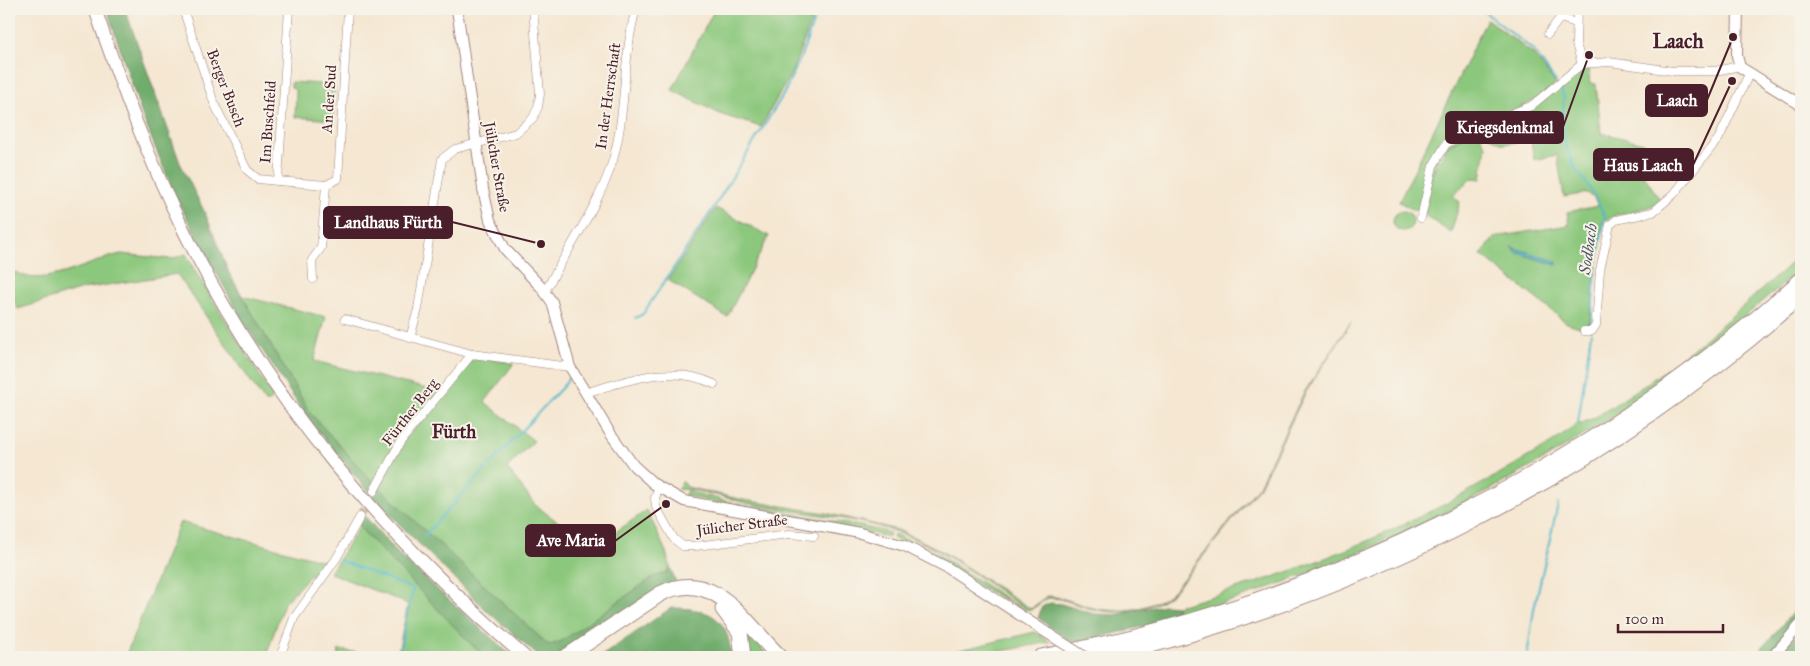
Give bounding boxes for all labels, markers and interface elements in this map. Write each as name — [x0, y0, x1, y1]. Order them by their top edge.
district label: Laach — [1652, 29, 1704, 53]
street label: In der Herrschaft — [592, 41, 624, 151]
street label: Berger Busch — [203, 47, 249, 130]
street label: An der Sud — [318, 64, 340, 135]
street label: Im Buschfeld — [256, 79, 280, 164]
callout: Laach — [1646, 85, 1707, 116]
text: Laach — [1657, 91, 1698, 110]
callout: Kriegsdenkmal — [1446, 112, 1563, 143]
street label: Jülicher Straße — [479, 118, 514, 214]
text: Kriegsdenkmal — [1457, 118, 1554, 138]
callout: Haus Laach — [1594, 149, 1693, 180]
text: Haus Laach — [1603, 156, 1683, 175]
callout: Landhaus Fürth — [324, 207, 452, 238]
text: Landhaus Fürth — [334, 213, 442, 232]
water label: Sodbach — [1575, 222, 1601, 277]
street label: Fürther Berg — [378, 374, 443, 449]
district label: Fürth — [432, 421, 477, 443]
street label: Jülicher Straße — [694, 510, 789, 541]
callout: Ave Maria — [526, 525, 615, 556]
text: Ave Maria — [536, 531, 606, 550]
scale bar — [1618, 601, 1722, 633]
text: 100 m — [1625, 610, 1665, 628]

